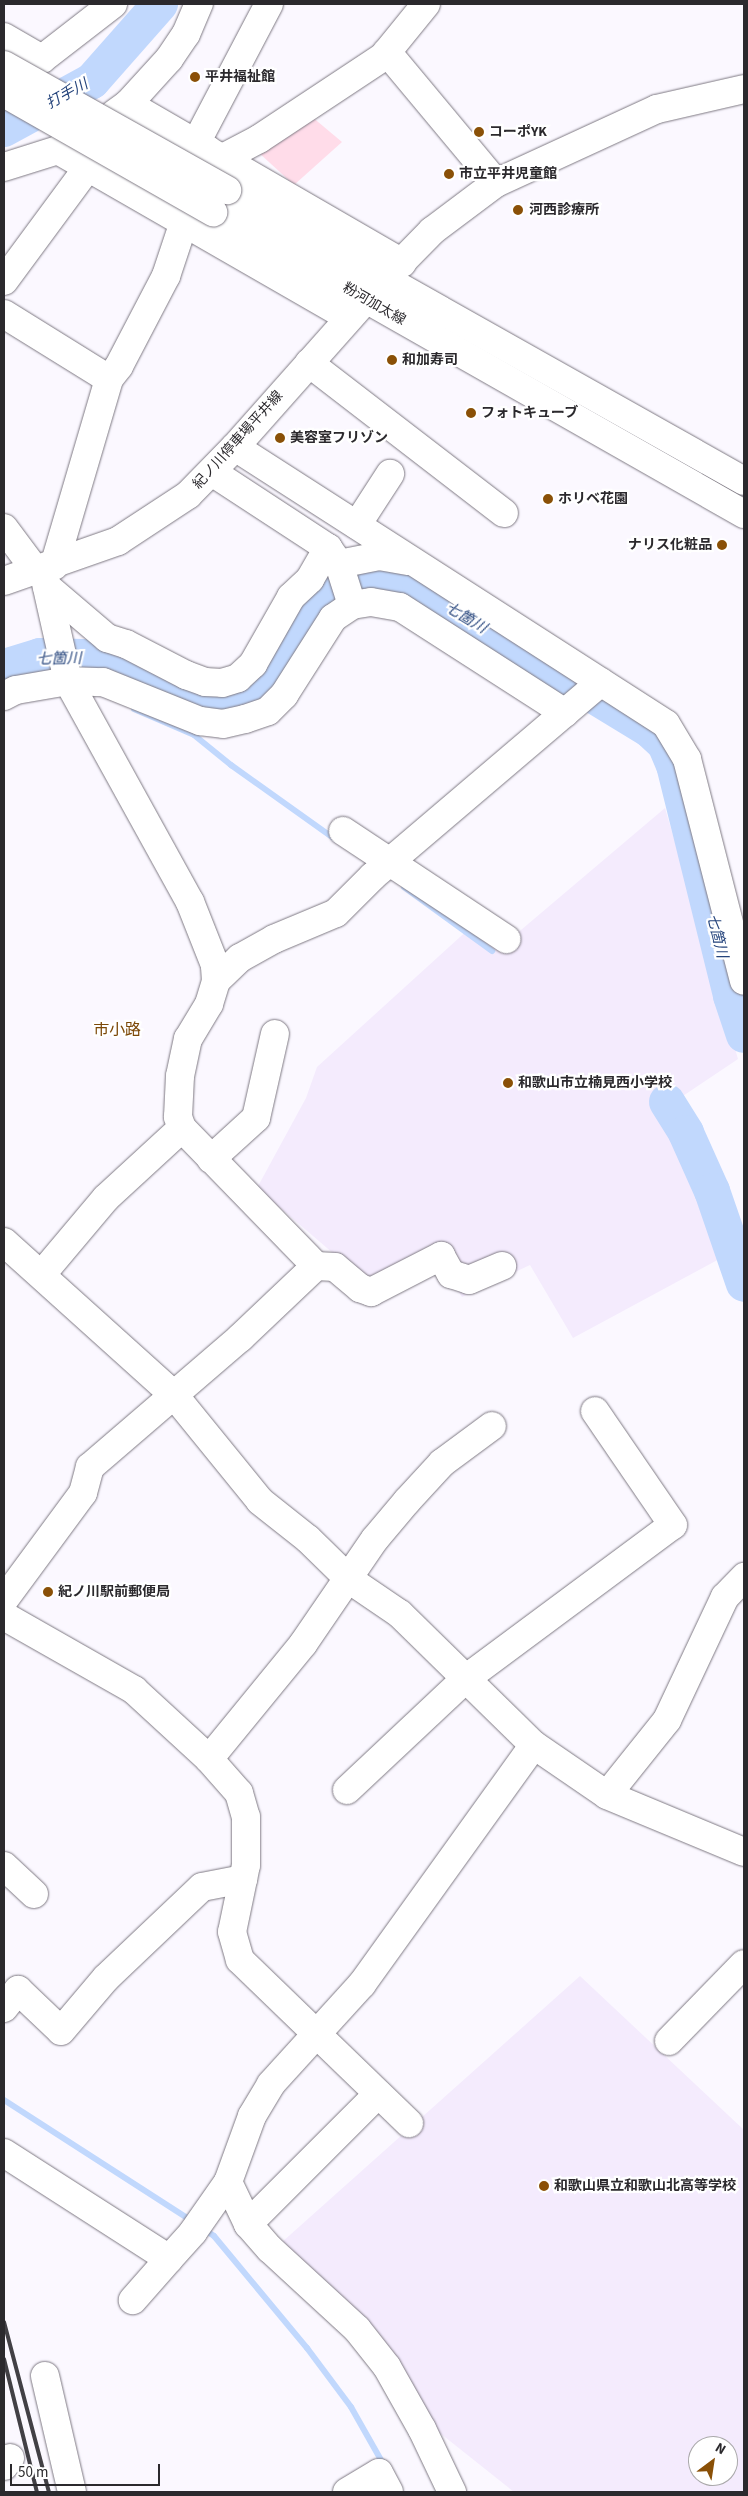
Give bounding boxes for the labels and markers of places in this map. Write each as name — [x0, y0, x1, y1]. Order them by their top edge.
place label: 平井福祉館 — [205, 69, 275, 85]
marker: 平井福祉館 — [189, 71, 201, 83]
place label: コーポYK — [489, 124, 547, 140]
marker: コーポYK — [473, 126, 485, 138]
place label: 市立平井児童館 — [459, 166, 557, 182]
marker: 市立平井児童館 — [443, 168, 455, 180]
place label: 河西診療所 — [529, 202, 599, 218]
marker: 河西診療所 — [511, 203, 525, 217]
place label: 和加寿司 — [402, 352, 458, 368]
marker: 和加寿司 — [386, 354, 398, 366]
place label: フォトキューブ — [481, 405, 579, 421]
marker: フォトキューブ — [465, 407, 477, 419]
place label: 美容室フリゾン — [290, 430, 388, 446]
marker: 美容室フリゾン — [274, 432, 286, 444]
place label: ホリベ花園 — [558, 491, 628, 507]
marker: ホリベ花園 — [542, 493, 554, 505]
place label: ナリス化粧品 — [628, 537, 712, 553]
marker: ナリス化粧品 — [716, 539, 728, 551]
place label: 和歌山市立楠見西小学校 — [518, 1075, 672, 1091]
marker: 和歌山市立楠見西小学校 — [502, 1077, 514, 1089]
place label: 紀ノ川駅前郵便局 — [58, 1584, 170, 1600]
marker: 紀ノ川駅前郵便局 — [42, 1586, 54, 1598]
place label: 和歌山県立和歌山北高等学校 — [554, 2178, 736, 2194]
marker: 和歌山県立和歌山北高等学校 — [538, 2180, 550, 2192]

